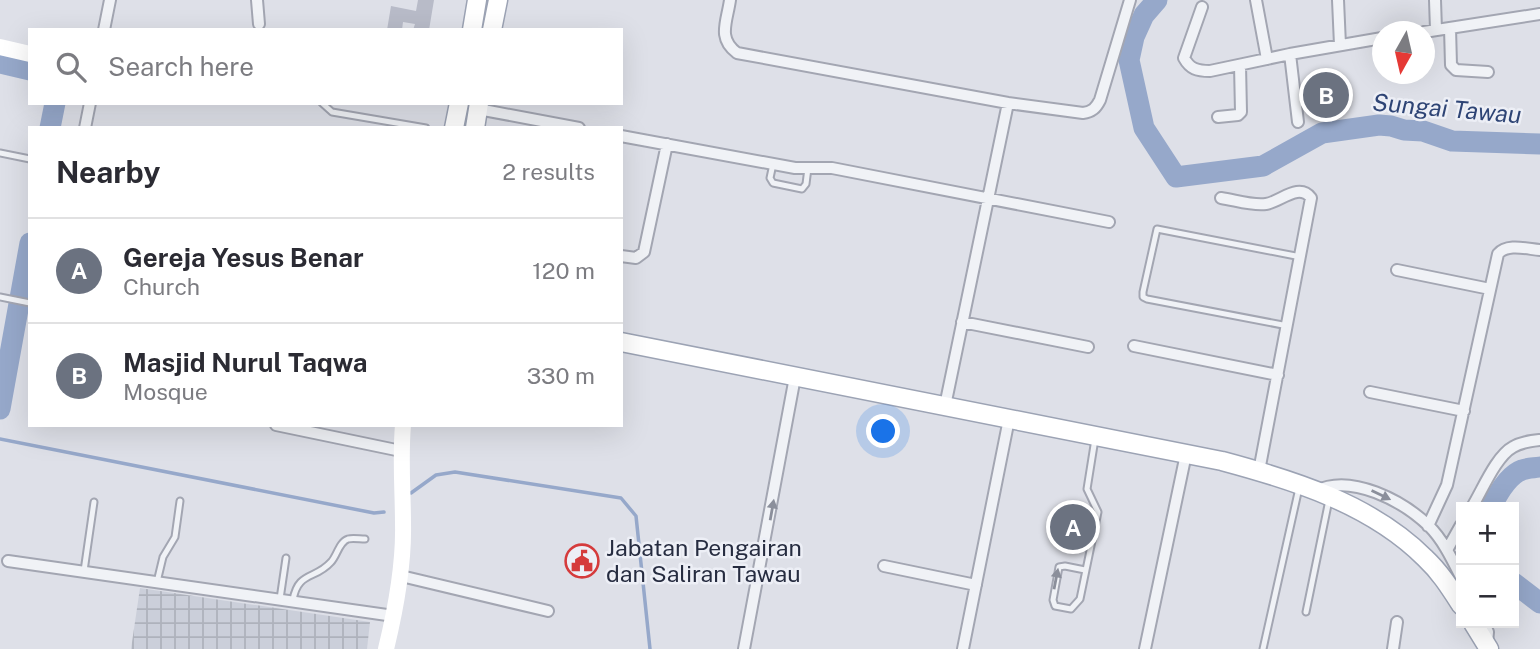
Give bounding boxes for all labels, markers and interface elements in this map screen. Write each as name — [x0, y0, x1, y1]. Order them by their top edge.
north arrow — [1372, 21, 1435, 84]
search box — [28, 28, 623, 105]
icon: search — [52, 48, 90, 86]
text: Search here — [108, 51, 254, 82]
pin: B — [1303, 69, 1349, 121]
water label: Sungai Tawau — [1371, 88, 1523, 128]
text: Nearby — [56, 154, 160, 190]
text: 2 results — [502, 158, 595, 185]
text: Gereja Yesus Benar — [123, 242, 364, 273]
text: A — [71, 257, 87, 284]
text: 120 m — [532, 257, 595, 284]
text: Church — [123, 273, 200, 300]
text: Masjid Nurul Taqwa — [123, 347, 368, 378]
text: B — [71, 362, 87, 389]
text: 330 m — [527, 362, 595, 389]
text: Mosque — [123, 378, 208, 405]
your location — [866, 414, 900, 448]
one-way arrow — [1371, 489, 1391, 501]
one-way arrow — [766, 499, 777, 521]
pin: A — [1050, 501, 1096, 553]
map controls — [1456, 502, 1519, 628]
button: + — [1456, 502, 1519, 565]
place label: Jabatan Pengairan dan Saliran Tawau — [606, 534, 802, 587]
public building icon: Jabatan Pengairan dan Saliran Tawau — [563, 542, 601, 580]
button: − — [1456, 565, 1519, 628]
one-way arrow — [1051, 568, 1062, 590]

